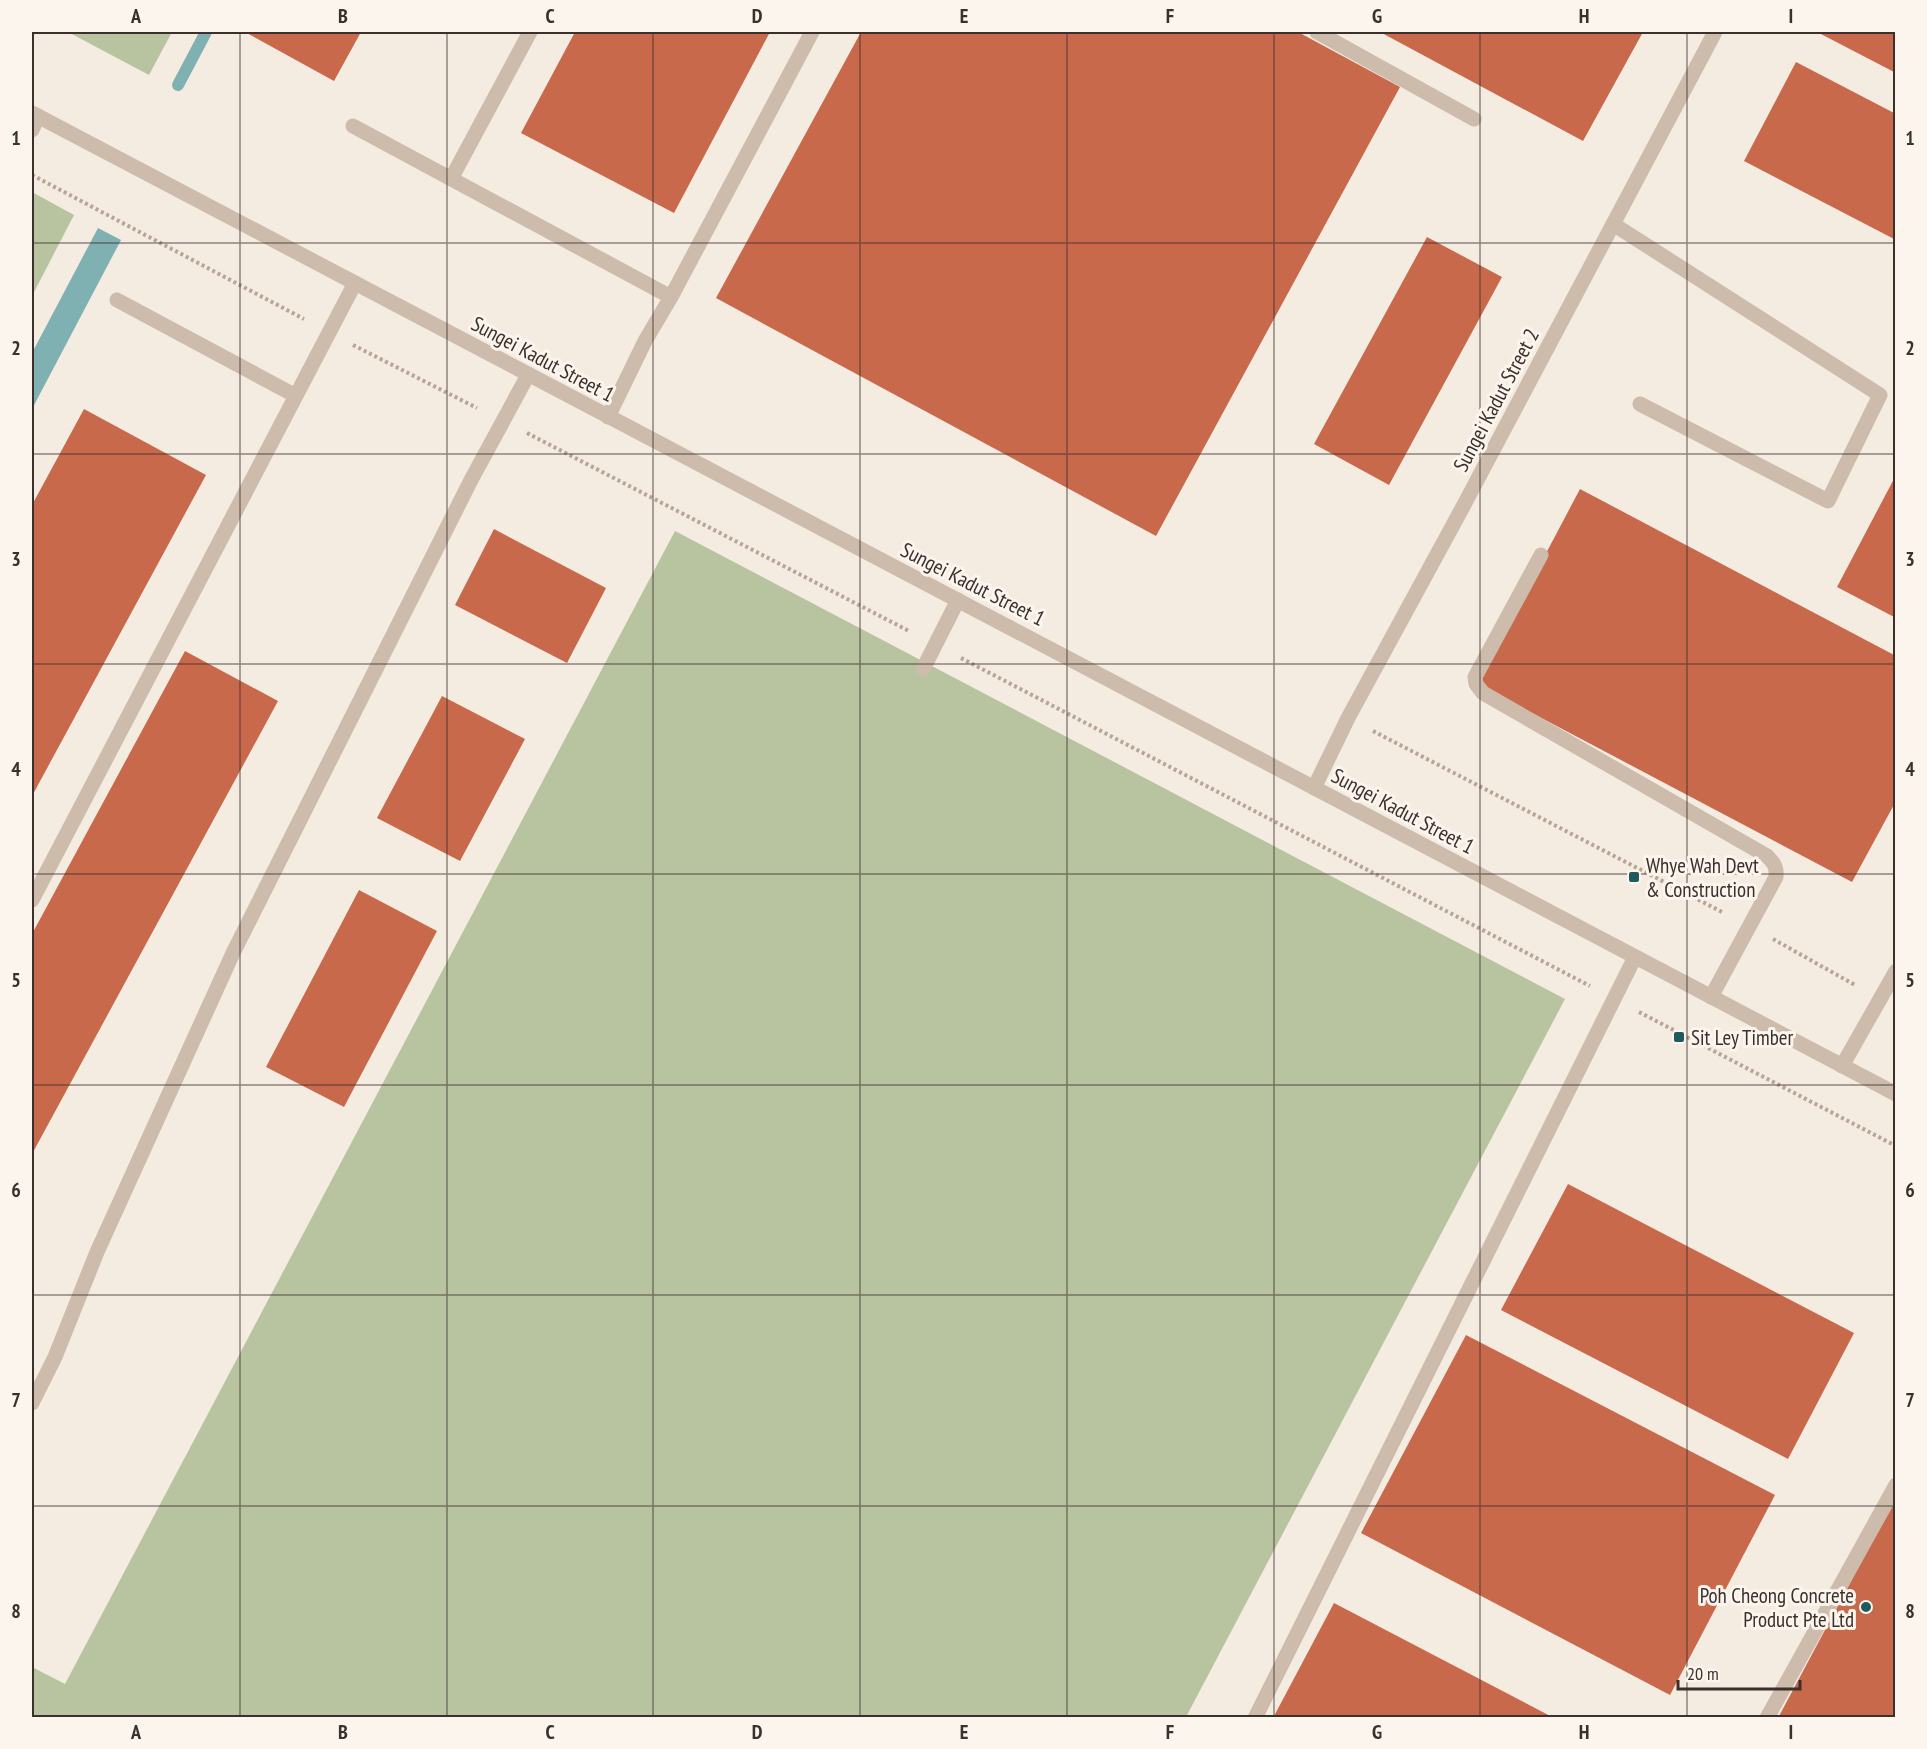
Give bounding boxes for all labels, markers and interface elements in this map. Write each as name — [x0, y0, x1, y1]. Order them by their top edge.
text: A — [130, 3, 142, 29]
text: B — [338, 3, 348, 29]
text: C — [545, 3, 555, 29]
text: D — [752, 3, 763, 29]
text: E — [960, 3, 968, 29]
text: F — [1166, 3, 1174, 29]
text: G — [1372, 3, 1382, 29]
text: H — [1579, 3, 1589, 29]
text: I — [1789, 3, 1793, 29]
text: 1 — [11, 125, 21, 151]
text: 1 — [1905, 125, 1915, 151]
street label: Sungei Kadut Street 1 — [467, 310, 619, 408]
street label: Sungei Kadut Street 2 — [1447, 324, 1545, 476]
text: 2 — [11, 335, 21, 361]
text: 2 — [1905, 335, 1915, 361]
street label: Sungei Kadut Street 1 — [896, 536, 1050, 632]
text: 3 — [11, 546, 21, 572]
text: 3 — [1905, 546, 1915, 572]
text: 4 — [11, 756, 21, 782]
text: 4 — [1905, 756, 1915, 782]
street label: Sungei Kadut Street 1 — [1327, 762, 1479, 860]
place label: Whye Wah Devt & Construction — [1646, 852, 1759, 903]
marker: Whye Wah Devt & Construction — [1627, 870, 1641, 884]
text: 5 — [11, 967, 21, 993]
text: 5 — [1905, 967, 1915, 993]
place label: Sit Ley Timber — [1691, 1024, 1793, 1051]
marker: Sit Ley Timber — [1672, 1030, 1686, 1044]
text: 6 — [11, 1177, 21, 1203]
text: 6 — [1905, 1177, 1915, 1203]
text: 7 — [11, 1387, 21, 1413]
text: 7 — [1905, 1387, 1915, 1413]
place label: Poh Cheong Concrete Product Pte Ltd — [1700, 1582, 1854, 1633]
text: 8 — [11, 1598, 21, 1624]
text: 8 — [1905, 1598, 1915, 1624]
marker: Poh Cheong Concrete Product Pte Ltd — [1859, 1600, 1873, 1614]
scale bar — [1678, 1653, 1800, 1691]
text: 20 m — [1687, 1662, 1719, 1685]
text: A — [130, 1719, 142, 1745]
text: B — [338, 1719, 348, 1745]
text: C — [545, 1719, 555, 1745]
text: D — [752, 1719, 763, 1745]
text: E — [960, 1719, 968, 1745]
text: F — [1166, 1719, 1174, 1745]
text: G — [1372, 1719, 1382, 1745]
text: H — [1579, 1719, 1589, 1745]
text: I — [1789, 1719, 1793, 1745]

